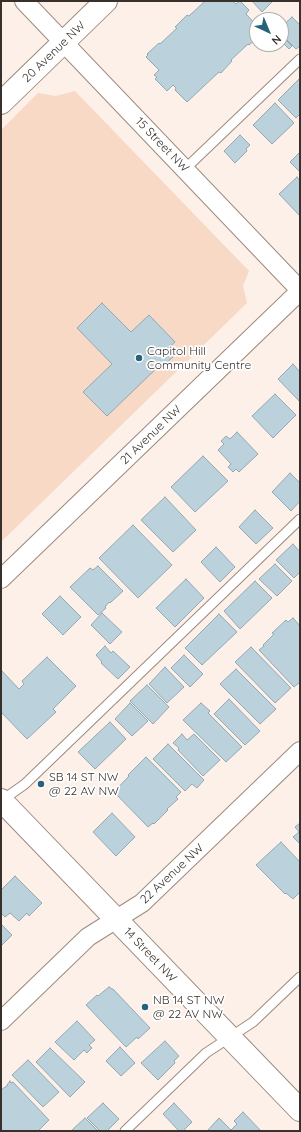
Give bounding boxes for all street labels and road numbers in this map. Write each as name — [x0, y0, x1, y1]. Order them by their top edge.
street label: 20 Avenue NW — [20, 18, 88, 86]
street label: 15 Street NW — [132, 115, 192, 175]
street label: 21 Avenue NW — [118, 402, 184, 468]
street label: 22 Avenue NW — [137, 841, 207, 907]
street label: 14 Street NW — [120, 925, 180, 985]

